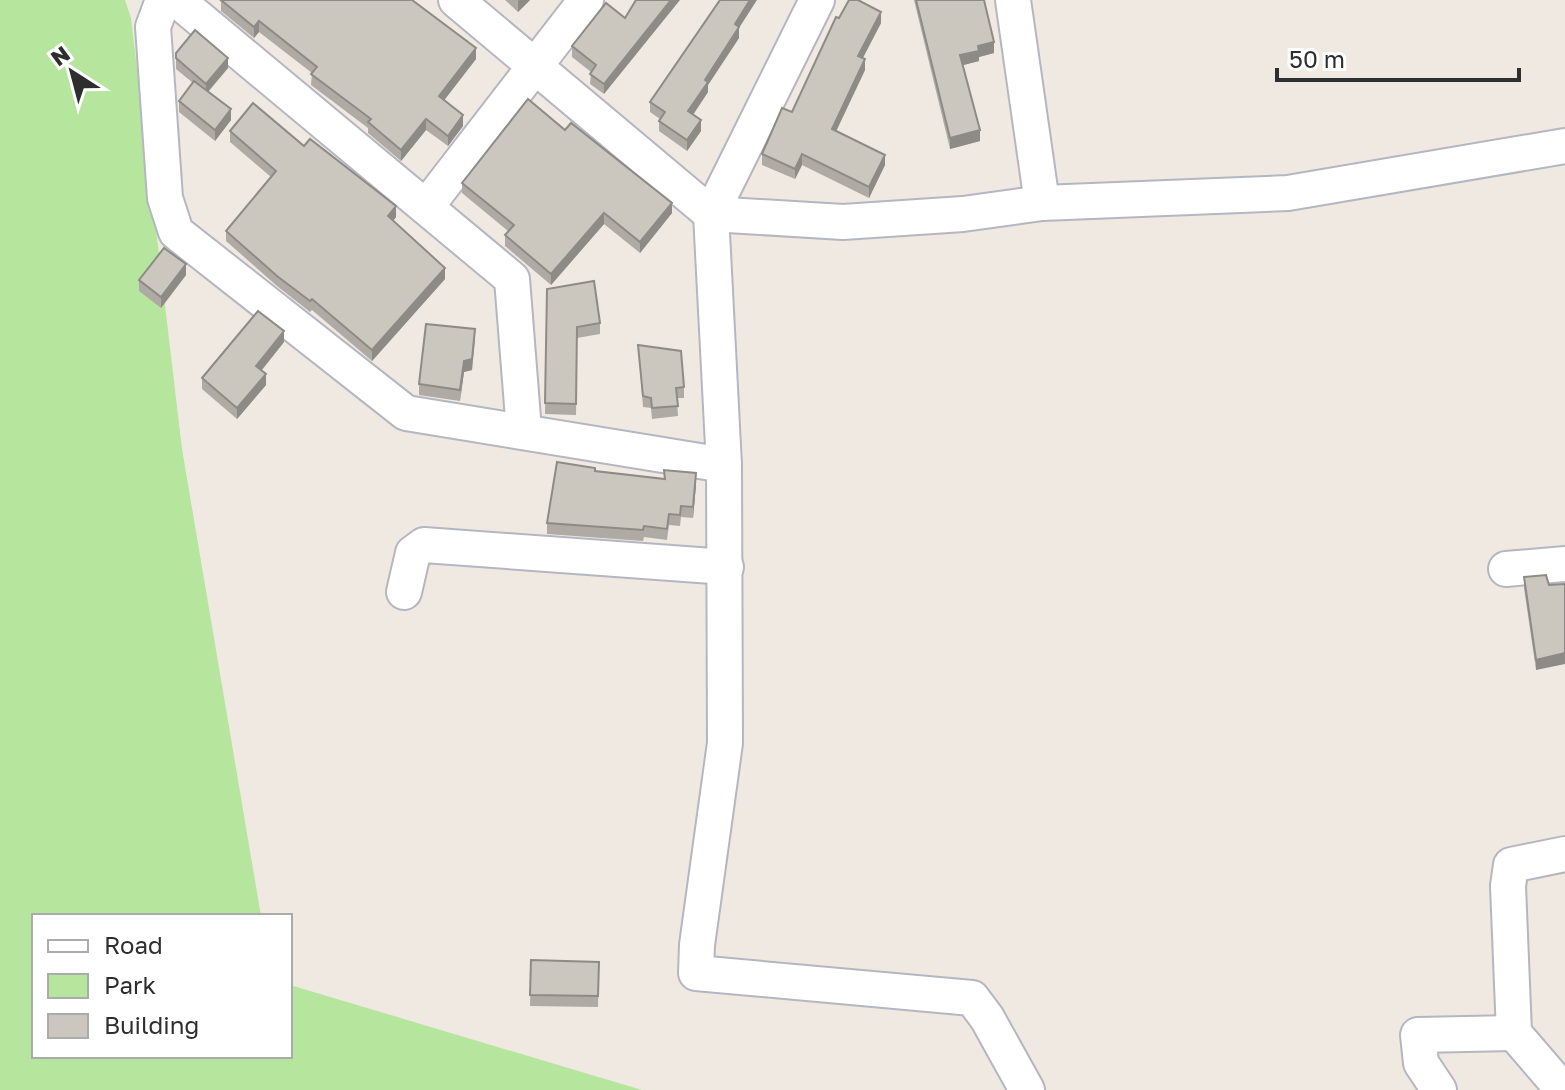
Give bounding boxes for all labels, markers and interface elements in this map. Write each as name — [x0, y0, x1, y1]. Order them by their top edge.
north arrow — [32, 32, 112, 112]
scale bar — [1277, 32, 1519, 82]
text: N — [45, 40, 75, 71]
text: 50 m — [1289, 44, 1345, 73]
legend — [32, 914, 292, 1058]
text: Road — [104, 930, 163, 959]
text: Park — [104, 970, 156, 999]
text: Building — [104, 1010, 199, 1039]

